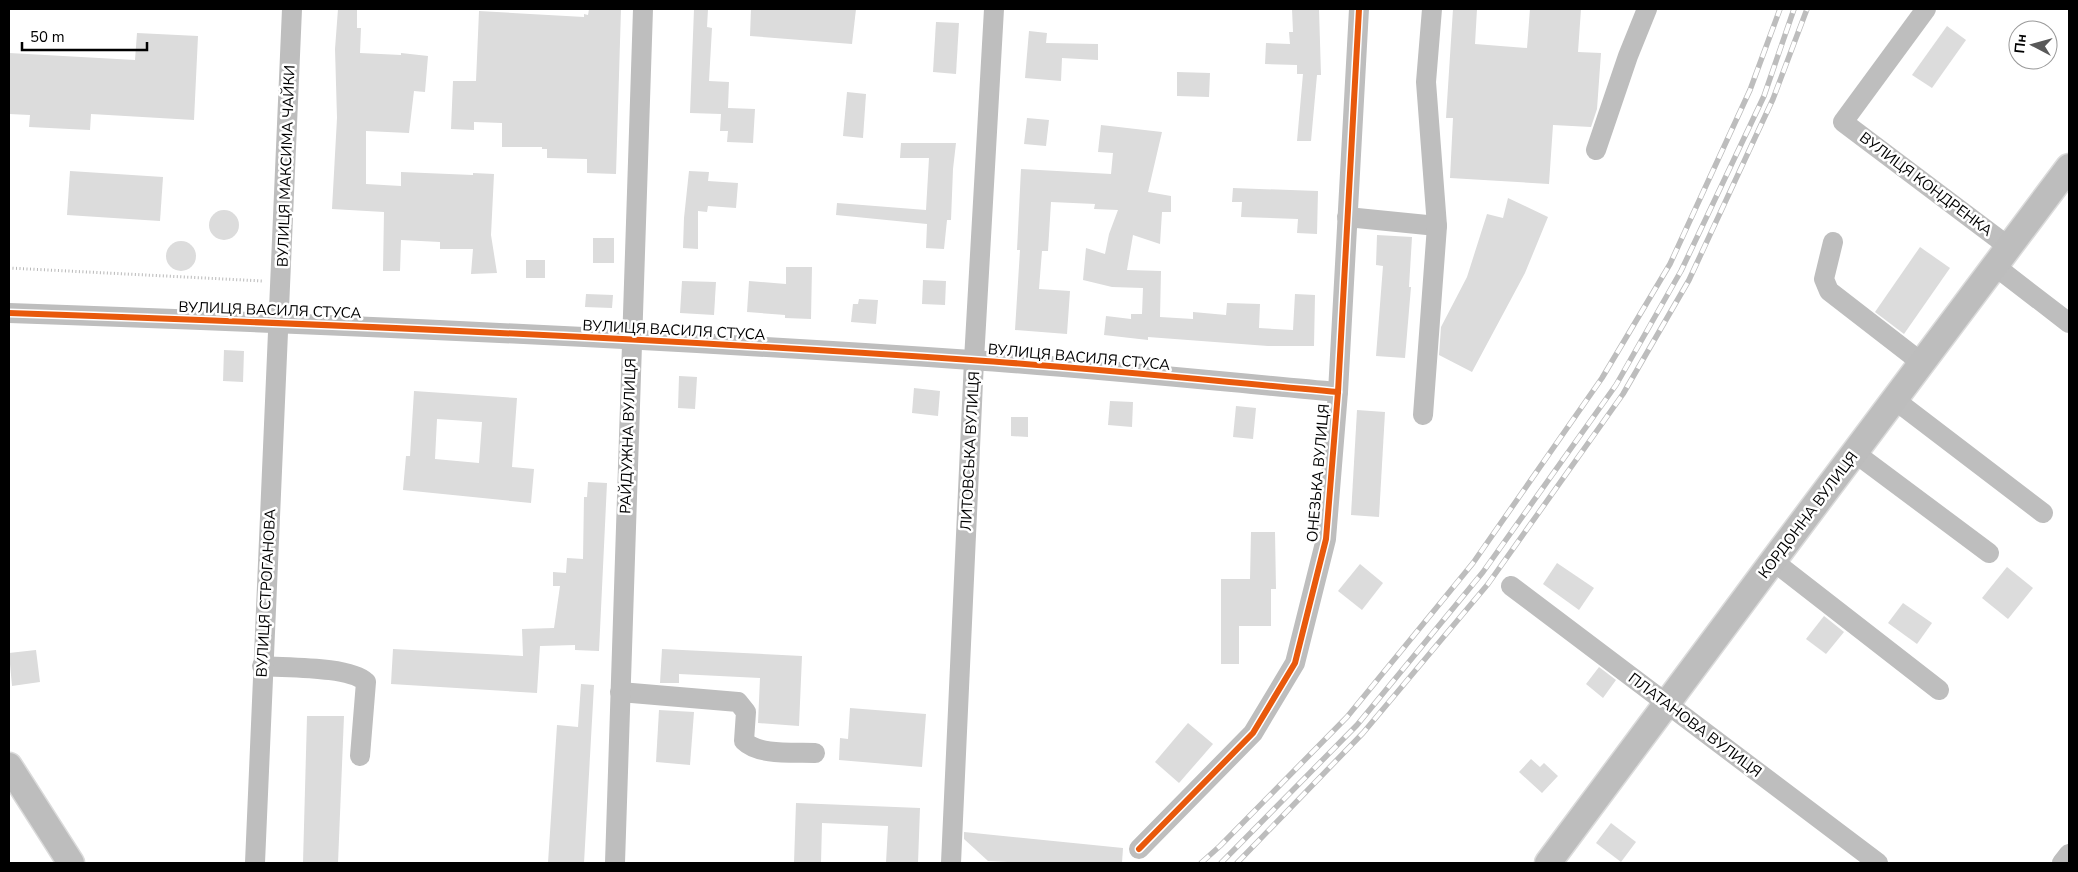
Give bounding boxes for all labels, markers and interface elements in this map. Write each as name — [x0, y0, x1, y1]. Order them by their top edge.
scale bar — [22, 20, 148, 52]
north arrow — [2008, 20, 2058, 70]
text: 50 m — [30, 27, 65, 47]
text: Пн — [2010, 33, 2031, 54]
street label: ВУЛИЦЯ МАКСИМА ЧАЙКИ — [272, 65, 300, 267]
street label: ВУЛИЦЯ КОНДРЕНКА — [1856, 127, 1997, 241]
street label: ВУЛИЦЯ ВАСИЛЯ СТУСА — [178, 297, 362, 323]
street label: ВУЛИЦЯ ВАСИЛЯ СТУСА — [582, 315, 766, 345]
street label: ВУЛИЦЯ ВАСИЛЯ СТУСА — [987, 339, 1171, 375]
street label: РАЙДУЖНА ВУЛИЦЯ — [615, 358, 641, 514]
street label: ЛИТОВСЬКА ВУЛИЦЯ — [956, 371, 984, 531]
street label: ОНЕЗЬКА ВУЛИЦЯ — [1302, 403, 1334, 543]
street label: КОРДОННА ВУЛИЦЯ — [1754, 447, 1862, 583]
street label: ВУЛИЦЯ СТРОГАНОВА — [252, 508, 280, 678]
street label: ПЛАТАНОВА ВУЛИЦЯ — [1624, 668, 1766, 782]

